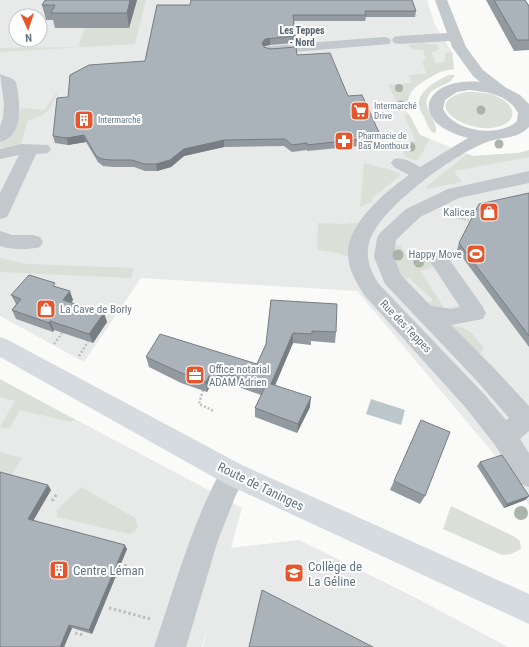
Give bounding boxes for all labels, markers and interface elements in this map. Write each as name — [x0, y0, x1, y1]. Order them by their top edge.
north arrow — [8, 8, 48, 48]
district label: Les Teppes - Nord — [279, 25, 325, 48]
text: N — [25, 31, 32, 44]
supermarket icon: Intermarché Drive — [349, 100, 371, 122]
place label: Intermarché Drive — [374, 101, 417, 121]
building icon: Intermarché — [73, 109, 95, 131]
place label: Intermarché — [98, 115, 141, 125]
pharmacy icon: Pharmacie de Bas Monthoux — [333, 130, 355, 152]
place label: Pharmacie de Bas Monthoux — [358, 131, 409, 151]
shop icon: Kalicea — [478, 201, 500, 223]
place label: Kalicea — [443, 206, 475, 219]
sports icon: Happy Move — [465, 243, 487, 265]
place label: Happy Move — [408, 248, 462, 261]
street label: Rue des Teppes — [377, 297, 434, 355]
shop icon: La Cave de Borly — [35, 298, 57, 320]
place label: La Cave de Borly — [60, 303, 132, 316]
place label: Office notarial ADAM Adrien — [209, 363, 270, 389]
office icon: Office notarial ADAM Adrien — [184, 364, 206, 386]
street label: Route de Taninges — [215, 459, 306, 514]
building icon: Centre Léman — [48, 559, 70, 581]
place label: Collège de La Géline — [308, 559, 362, 589]
school or university icon: Collège de La Géline — [283, 562, 305, 584]
place label: Centre Léman — [73, 563, 144, 578]

